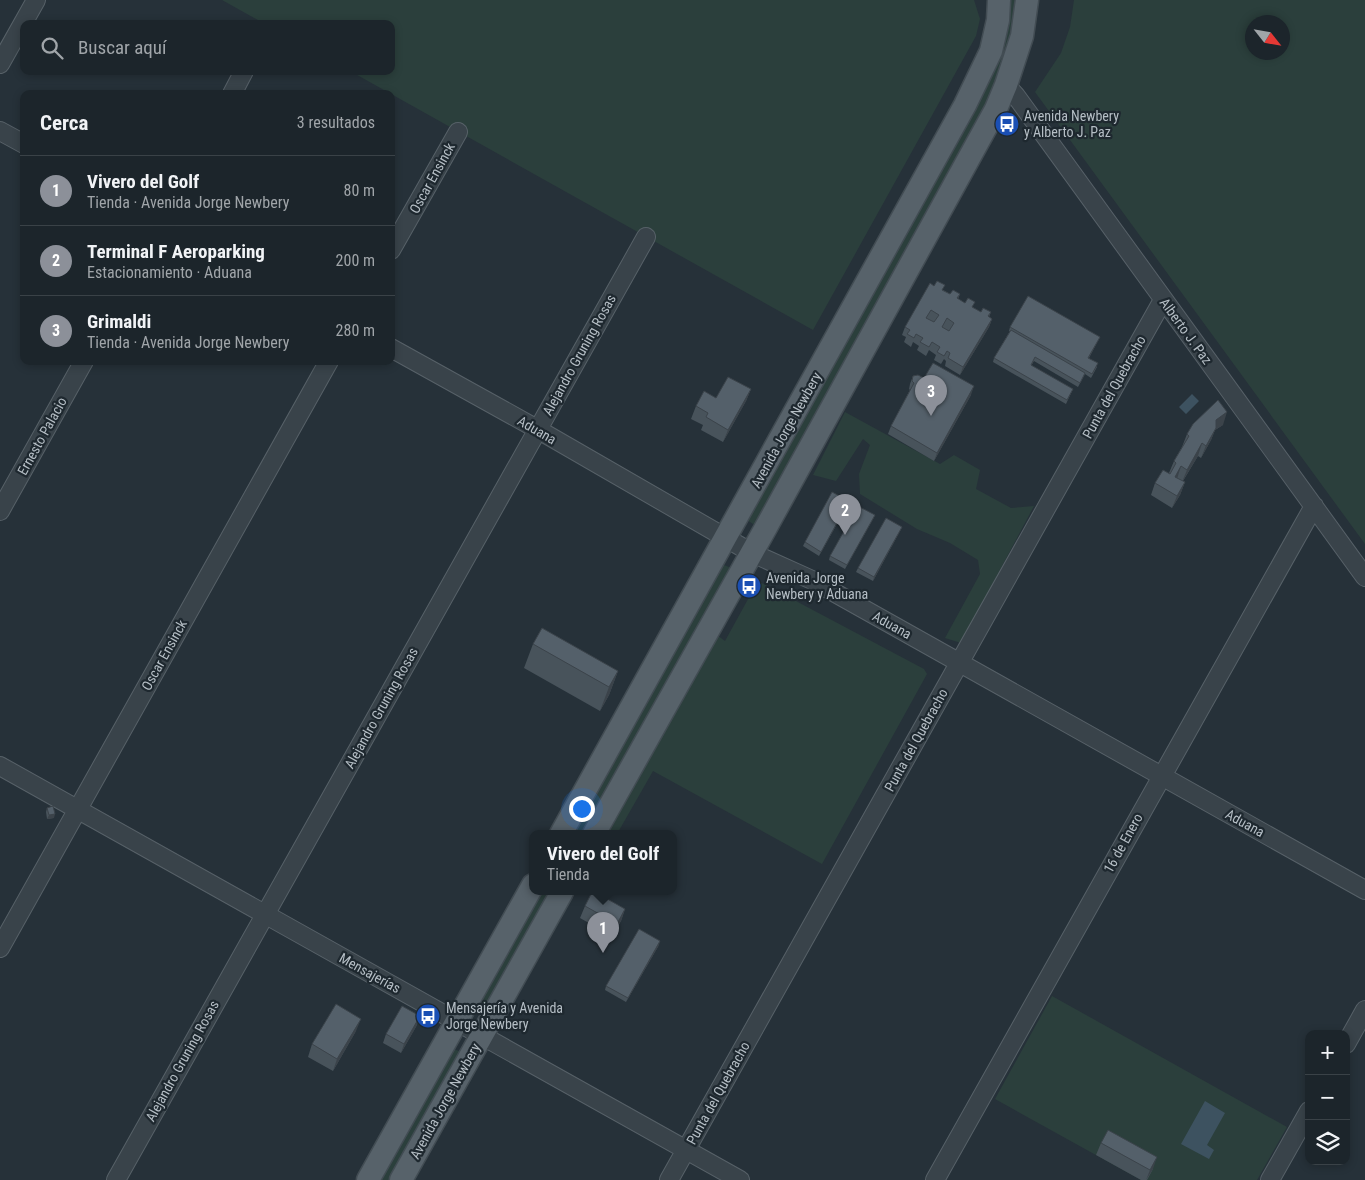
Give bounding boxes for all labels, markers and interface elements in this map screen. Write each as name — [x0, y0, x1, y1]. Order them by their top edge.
north arrow — [1245, 15, 1290, 60]
search box — [20, 20, 395, 75]
icon: search — [38, 34, 66, 62]
text: Buscar aquí — [78, 36, 167, 59]
place label: Avenida Newbery y Alberto J. Paz — [1024, 108, 1119, 140]
text: Cerca — [40, 111, 88, 135]
bus stop icon: Avenida Newbery y Alberto J. Paz — [994, 111, 1020, 137]
text: 3 resultados — [297, 113, 375, 132]
street label: Oscar Ensinck — [406, 139, 458, 216]
text: Vivero del Golf — [87, 170, 199, 193]
text: 1 — [52, 181, 60, 200]
text: 80 m — [343, 181, 375, 200]
text: Tienda · Avenida Jorge Newbery — [87, 193, 289, 212]
text: Terminal F Aeroparking — [87, 240, 265, 263]
text: 2 — [52, 251, 60, 270]
text: 200 m — [336, 251, 375, 270]
text: Estacionamiento · Aduana — [87, 263, 252, 282]
street label: Alejandro Gruning Rosas — [539, 292, 619, 418]
street label: Alberto J. Paz — [1157, 295, 1215, 367]
text: Grimaldi — [87, 310, 151, 333]
text: 3 — [52, 321, 60, 340]
text: 280 m — [336, 321, 375, 340]
text: Tienda · Avenida Jorge Newbery — [87, 333, 289, 352]
street label: Punta del Quebracho — [1079, 333, 1149, 441]
street label: Avenida Jorge Newbery — [748, 369, 825, 491]
pin: 3 — [915, 375, 947, 416]
street label: Ernesto Palacio — [14, 394, 70, 478]
street label: Aduana — [515, 413, 559, 447]
pin: 2 — [829, 494, 861, 535]
place label: Avenida Jorge Newbery y Aduana — [766, 570, 868, 602]
bus stop icon: Avenida Jorge Newbery y Aduana — [736, 573, 762, 599]
street label: Aduana — [870, 608, 914, 642]
street label: Oscar Ensinck — [138, 616, 190, 693]
street label: Alejandro Gruning Rosas — [341, 645, 421, 771]
street label: Punta del Quebracho — [881, 686, 951, 794]
your location — [569, 796, 595, 822]
street label: Aduana — [1223, 806, 1267, 840]
street label: 16 de Enero — [1100, 811, 1146, 875]
popup — [529, 830, 677, 895]
text: Vivero del Golf — [547, 842, 659, 865]
text: Tienda — [547, 865, 590, 884]
pin: 1 — [587, 912, 619, 953]
street label: Mensajerías — [337, 950, 403, 996]
street label: Alejandro Gruning Rosas — [142, 998, 222, 1124]
place label: Mensajería y Avenida Jorge Newbery — [446, 1000, 563, 1032]
bus stop icon: Mensajería y Avenida Jorge Newbery — [415, 1003, 441, 1029]
map controls — [1305, 1030, 1350, 1165]
button: + — [1305, 1030, 1350, 1075]
street label: Punta del Quebracho — [683, 1039, 753, 1147]
street label: Avenida Jorge Newbery — [407, 1040, 484, 1162]
button: − — [1305, 1075, 1350, 1120]
button: layers — [1305, 1120, 1350, 1165]

